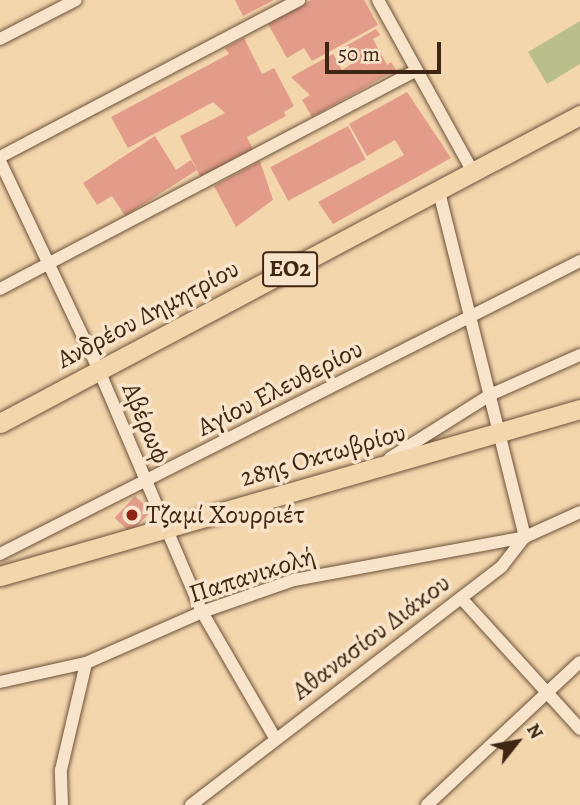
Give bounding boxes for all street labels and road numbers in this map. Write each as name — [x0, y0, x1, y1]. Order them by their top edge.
road number: ΕΟ2 — [262, 248, 318, 290]
street label: Ανδρέου Δημητρίου — [52, 253, 244, 375]
street label: Αγίου Ελευθερίου — [192, 333, 368, 443]
street label: Αβέρωφ — [115, 378, 177, 468]
street label: 28ης Οκτωβρίου — [237, 417, 409, 493]
street label: Παπανικολή — [185, 540, 319, 610]
street label: Αθανασίου Διάκου — [286, 567, 456, 707]

